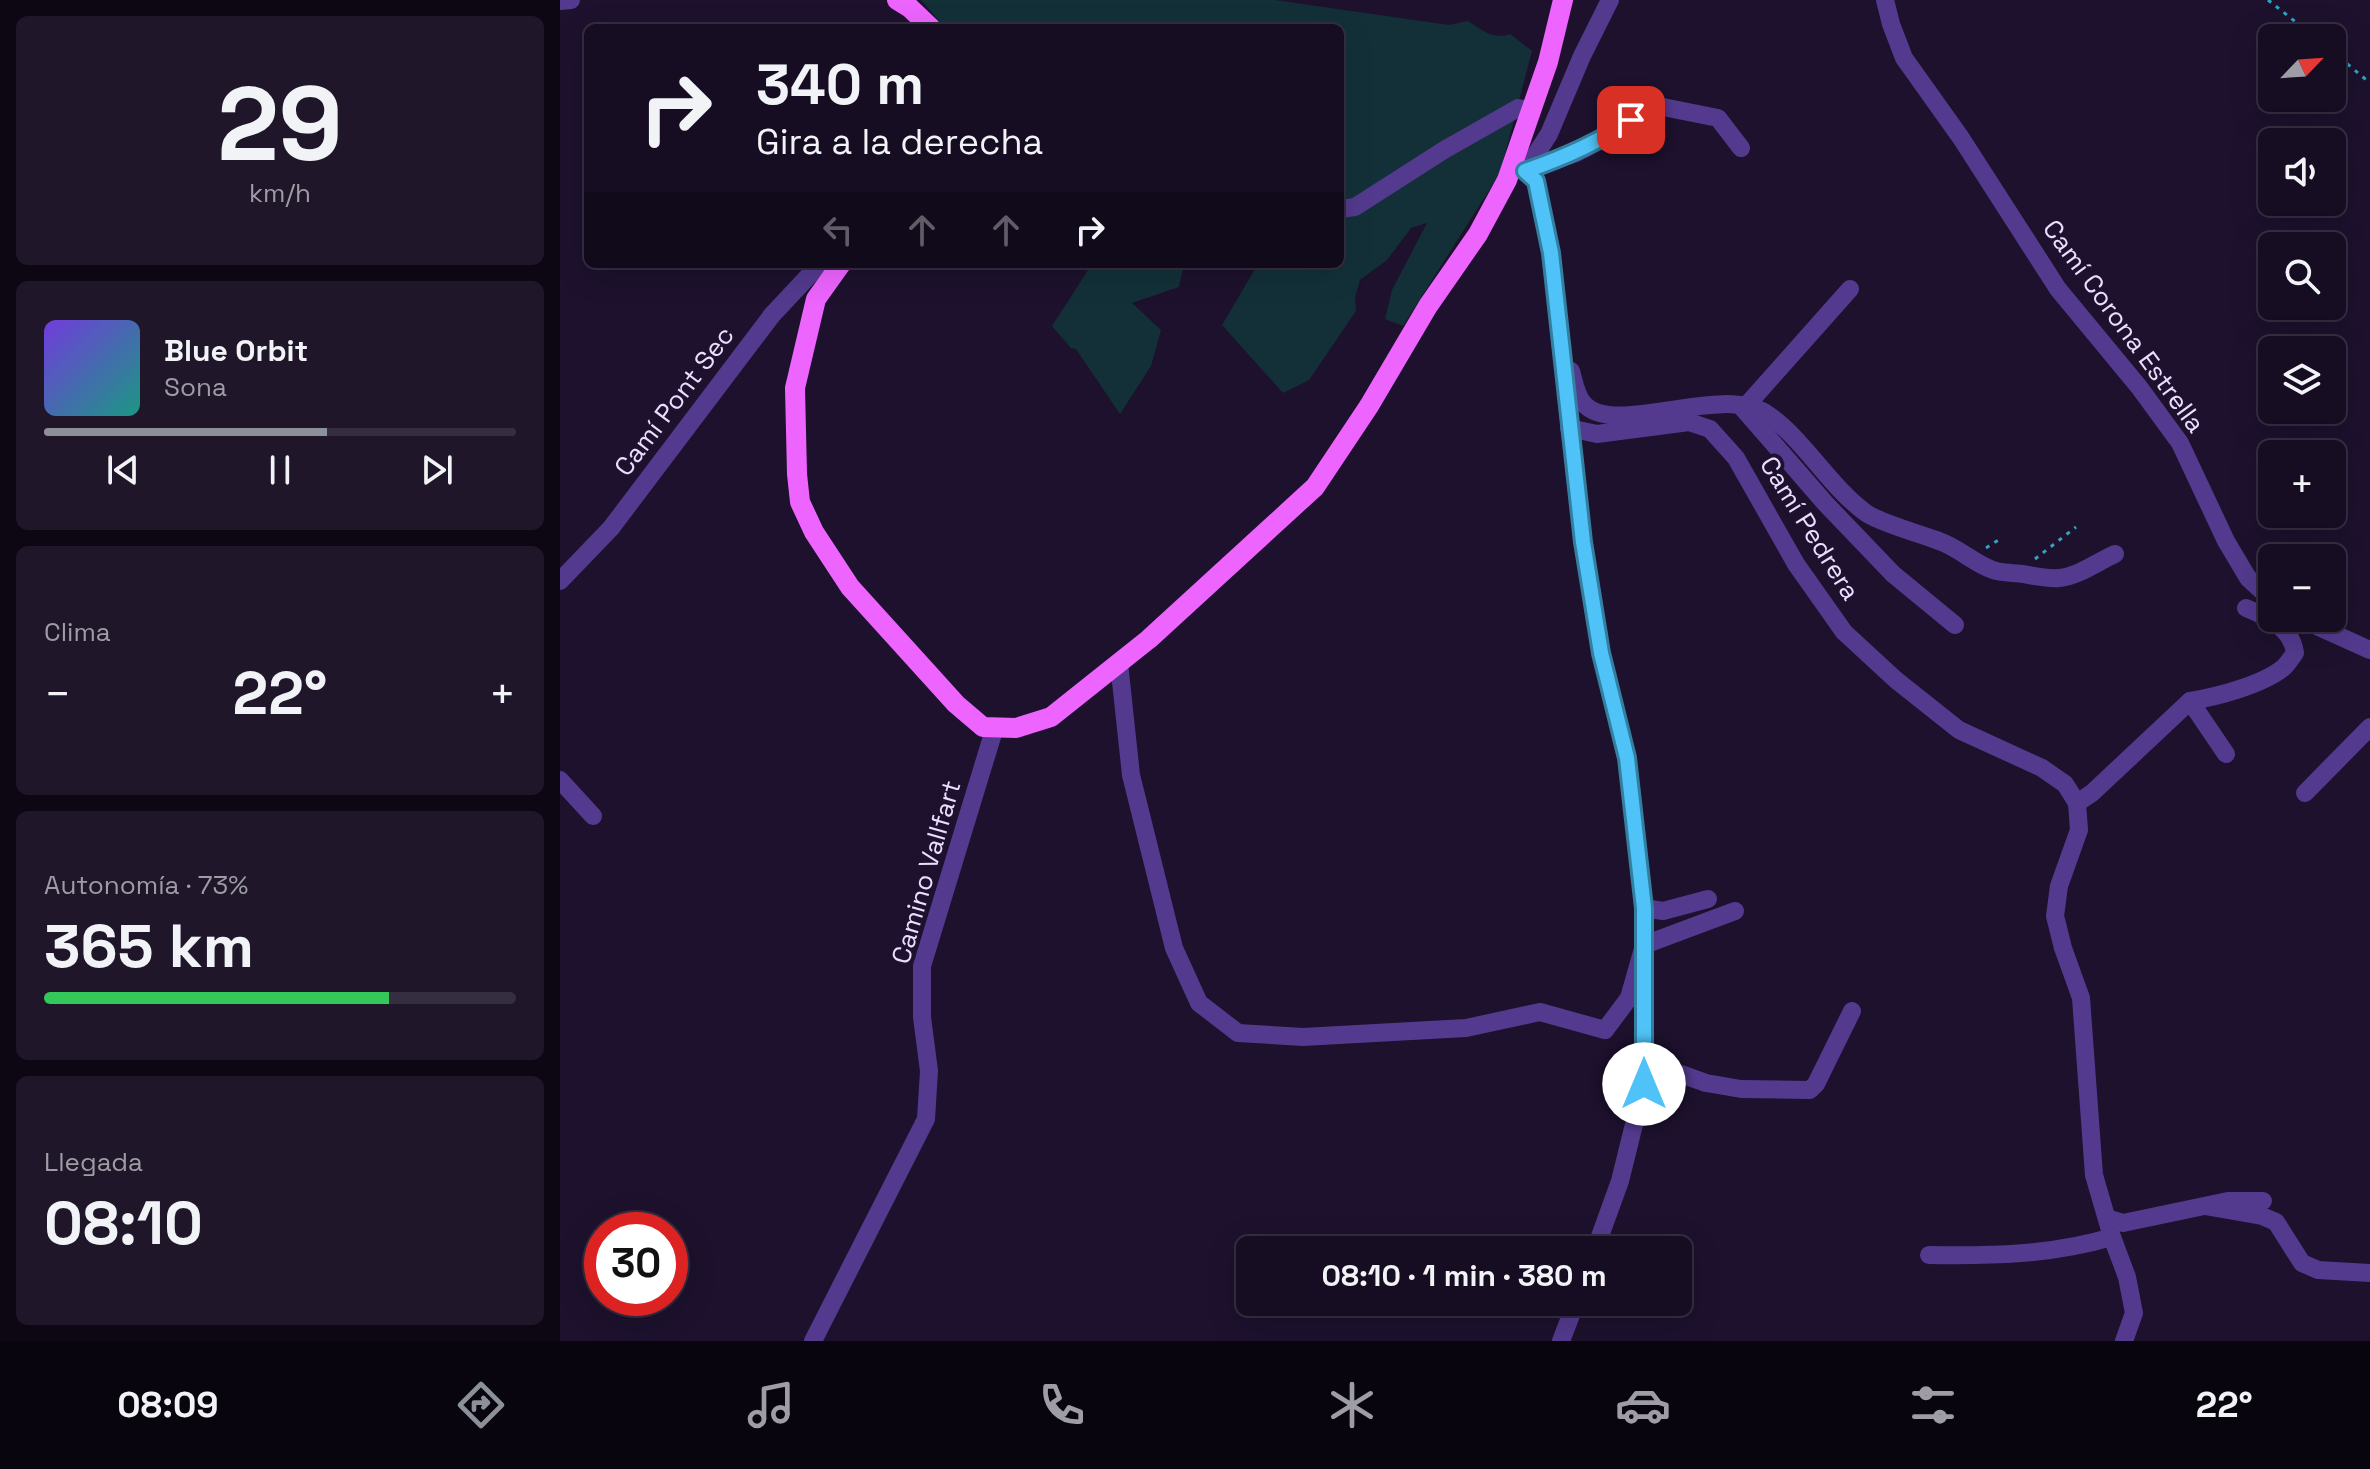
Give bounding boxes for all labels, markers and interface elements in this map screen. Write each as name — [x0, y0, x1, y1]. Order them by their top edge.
north arrow — [2258, 24, 2346, 112]
map controls — [2258, 24, 2346, 632]
text: 340 m — [756, 49, 924, 120]
icon: right — [624, 56, 728, 160]
text: 29 — [217, 58, 343, 190]
pin — [1597, 86, 1665, 154]
icon: arrive — [1609, 98, 1653, 142]
text: Gira a la derecha — [756, 119, 1043, 165]
button: sound — [2258, 128, 2346, 216]
text: km/h — [249, 176, 311, 210]
icon: left — [816, 208, 860, 252]
icon: ahead — [900, 208, 944, 252]
icon: ahead — [984, 208, 1028, 252]
icon: right — [1068, 208, 1112, 252]
street label: Camí Corona Estrella — [2035, 213, 2213, 439]
button: search — [2258, 232, 2346, 320]
street label: Camí Pont Sec — [606, 319, 742, 483]
text: Blue Orbit — [164, 331, 308, 370]
button: layers — [2258, 336, 2346, 424]
text: Sona — [164, 370, 227, 404]
button: + — [2258, 440, 2346, 528]
icon: previous — [101, 448, 145, 492]
icon: pause — [258, 448, 302, 492]
icon: next — [415, 448, 459, 492]
street label: Camí Pedrera — [1752, 450, 1868, 606]
button: − — [2258, 544, 2346, 632]
text: Clima — [44, 615, 111, 649]
text: 22° — [233, 655, 327, 732]
text: − — [44, 666, 71, 722]
text: + — [489, 666, 516, 722]
street label: Camino Vallfart — [884, 776, 968, 968]
text: Autonomía · 73% — [44, 868, 248, 902]
text: 365 km — [44, 908, 254, 985]
position arrow — [1602, 1042, 1686, 1126]
text: Llegada — [44, 1145, 143, 1179]
text: 08:10 — [44, 1185, 203, 1262]
speed limit sign: 30 — [584, 1212, 688, 1316]
text: 08:10 · 1 min · 380 m — [1321, 1256, 1607, 1295]
icon: directions — [453, 1377, 509, 1433]
icon: music — [743, 1377, 799, 1433]
icon: phone — [1034, 1377, 1090, 1433]
icon: climate — [1324, 1377, 1380, 1433]
icon: car — [1615, 1377, 1671, 1433]
icon: filters — [1905, 1377, 1961, 1433]
text: 08:09 — [117, 1382, 218, 1428]
text: 22° — [2196, 1382, 2253, 1428]

